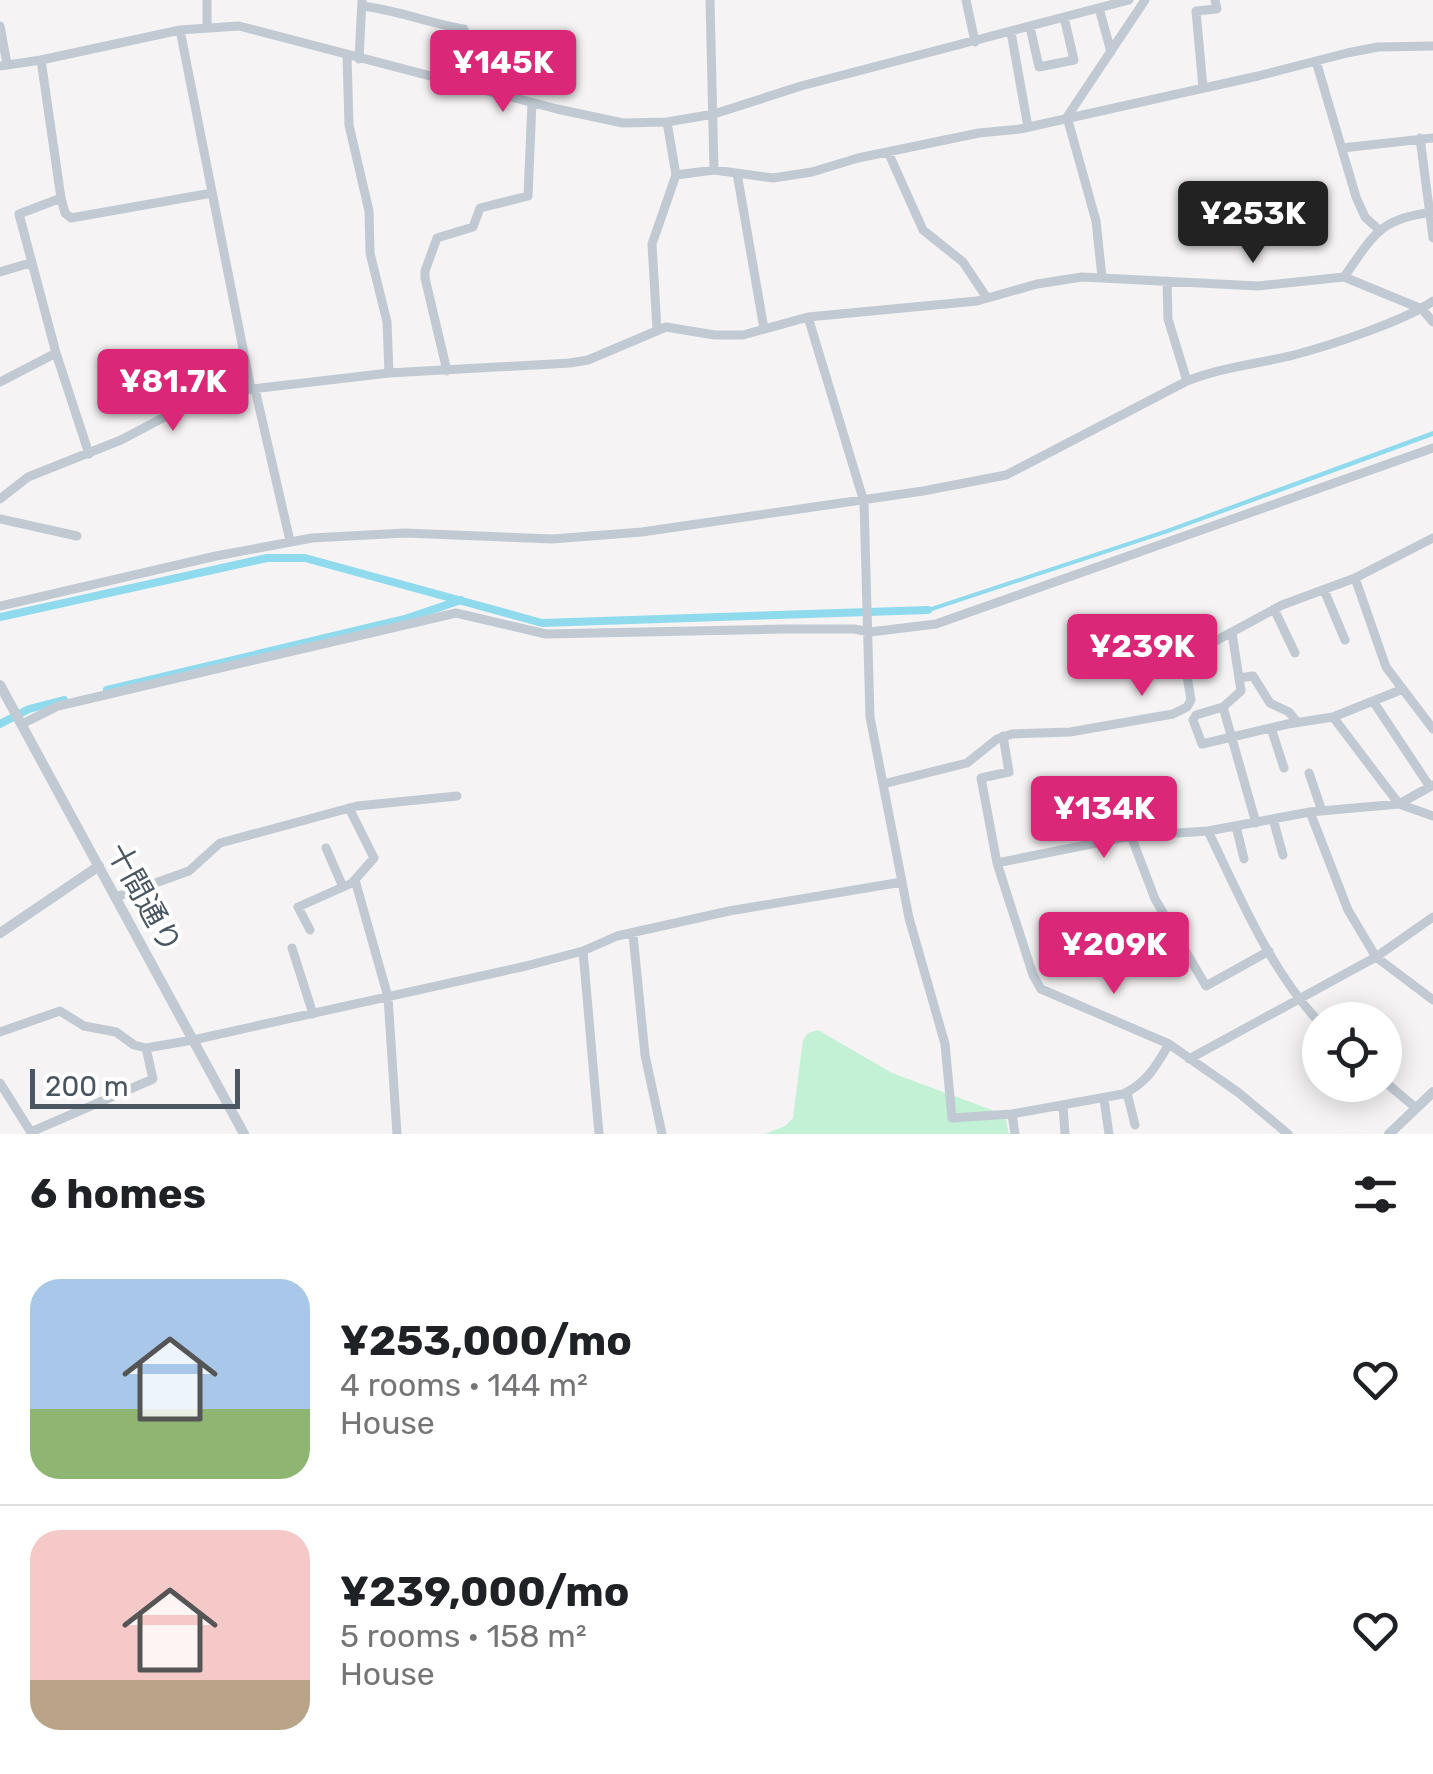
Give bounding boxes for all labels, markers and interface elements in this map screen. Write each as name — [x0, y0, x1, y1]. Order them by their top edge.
pin: ¥145K — [433, 30, 573, 115]
text: ¥145K — [452, 43, 554, 81]
pin: ¥253K — [1183, 181, 1323, 266]
text: ¥253K — [1200, 194, 1306, 232]
pin: ¥81.7K — [92, 349, 254, 434]
text: ¥81.7K — [119, 362, 227, 400]
pin: ¥239K — [1072, 614, 1212, 699]
text: ¥239K — [1089, 627, 1195, 665]
pin: ¥134K — [1034, 776, 1174, 861]
text: ¥134K — [1053, 789, 1155, 827]
street label: 十間通り — [99, 837, 189, 959]
pin: ¥209K — [1044, 912, 1184, 997]
text: ¥209K — [1061, 925, 1167, 963]
map controls — [1302, 1002, 1402, 1102]
button: locate — [1302, 1002, 1402, 1102]
scale bar — [30, 1064, 240, 1108]
text: 200 m — [45, 1070, 129, 1103]
icon: filters — [1348, 1167, 1403, 1222]
text: 6 homes — [30, 1169, 206, 1219]
text: ¥253,000/mo — [340, 1316, 632, 1366]
icon: home — [110, 1319, 230, 1439]
icon: heart — [1348, 1352, 1403, 1407]
text: 4 rooms · 144 m² — [340, 1366, 588, 1404]
text: House — [340, 1404, 435, 1442]
text: ¥239,000/mo — [340, 1567, 629, 1617]
icon: home — [110, 1570, 230, 1690]
icon: heart — [1348, 1603, 1403, 1658]
text: 5 rooms · 158 m² — [340, 1617, 587, 1655]
text: House — [340, 1655, 435, 1693]

